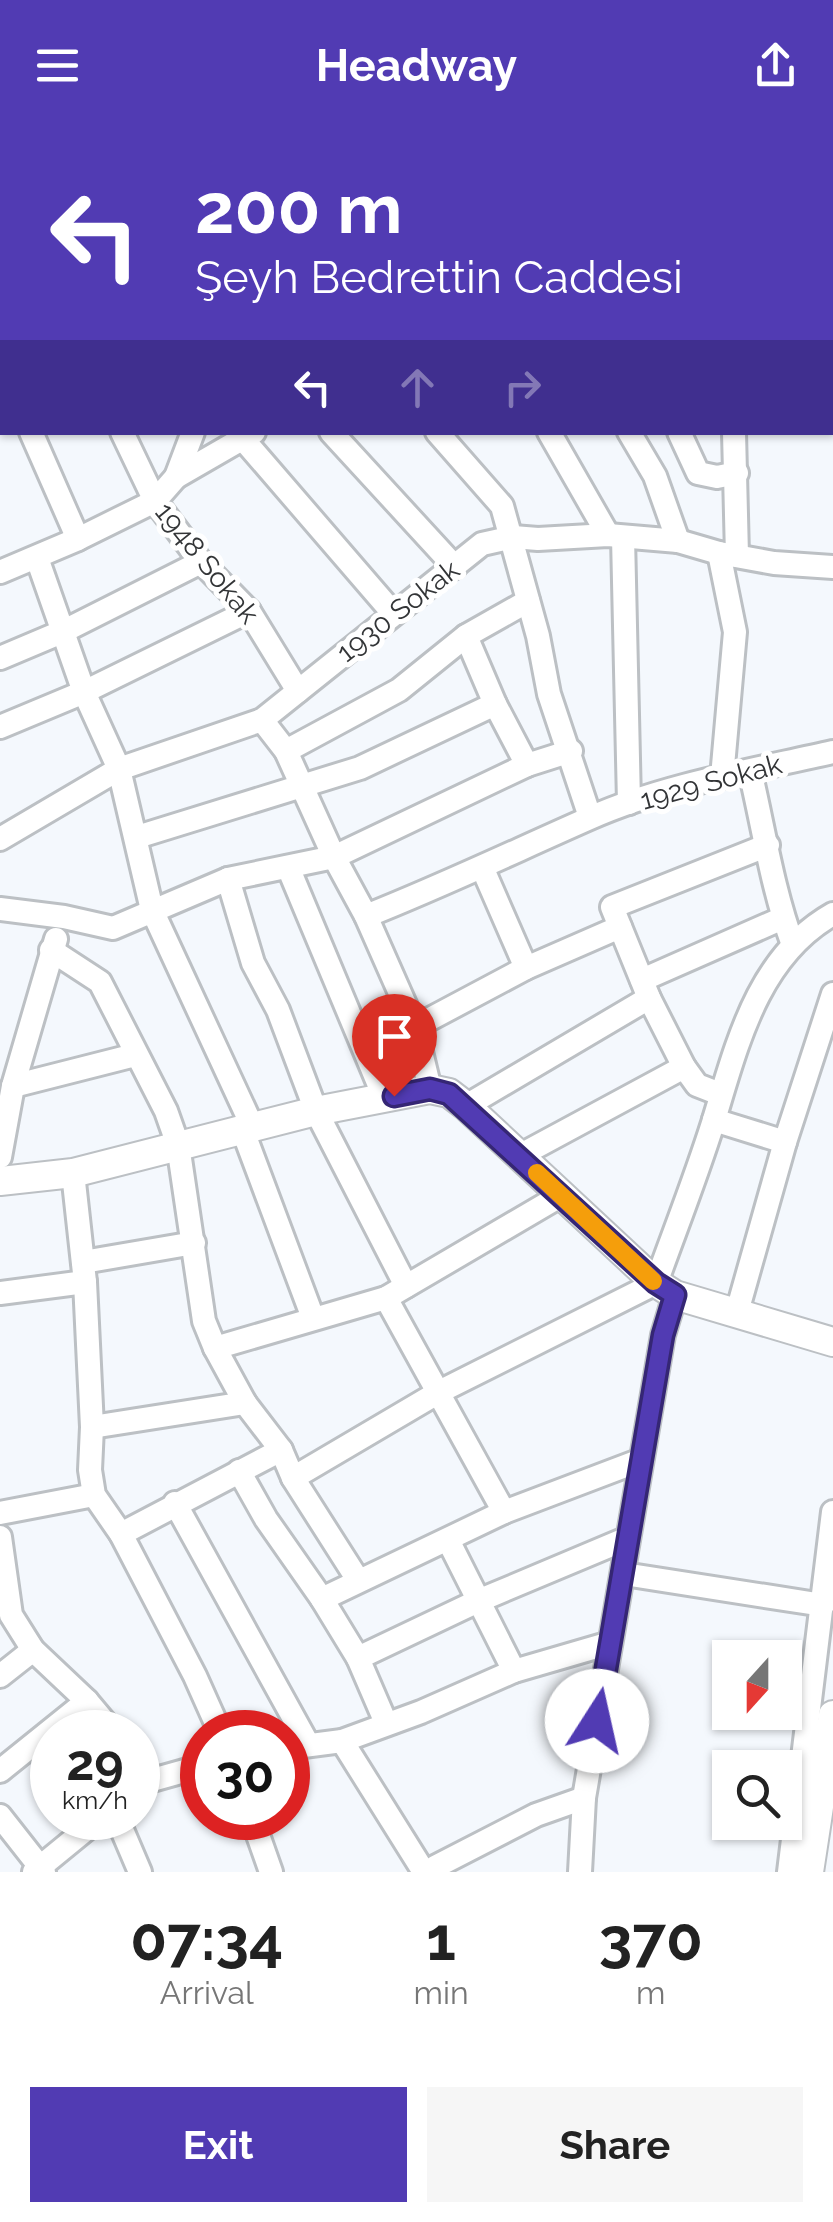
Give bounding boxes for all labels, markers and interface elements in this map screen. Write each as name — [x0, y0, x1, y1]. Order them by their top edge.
icon: menu — [30, 38, 85, 93]
icon: share — [748, 38, 803, 93]
text: Headway — [316, 39, 517, 92]
text: 200 m — [195, 167, 402, 249]
icon: left — [30, 170, 160, 300]
text: Şeyh Bedrettin Caddesi — [195, 251, 683, 304]
icon: left — [285, 360, 340, 415]
icon: ahead — [390, 360, 445, 415]
icon: right — [495, 360, 550, 415]
street label: 1948 Sokak — [148, 496, 266, 630]
street label: 1930 Sokak — [330, 553, 466, 669]
street label: 1929 Sokak — [637, 747, 785, 817]
pin — [352, 994, 437, 1097]
icon: arrive — [367, 1009, 422, 1064]
north arrow — [712, 1640, 802, 1730]
map controls — [712, 1640, 802, 1840]
position arrow — [545, 1669, 649, 1773]
speed limit sign: 30 — [180, 1710, 310, 1840]
text: 29 — [66, 1733, 124, 1792]
button: search — [712, 1750, 802, 1840]
text: km/h — [62, 1785, 128, 1815]
text: 07:34 — [130, 1904, 283, 1974]
text: 1 — [426, 1904, 456, 1974]
text: 370 — [599, 1904, 703, 1974]
text: Arrival — [160, 1974, 254, 2011]
text: min — [414, 1974, 469, 2011]
text: m — [636, 1974, 665, 2011]
button: Exit — [30, 2087, 407, 2202]
button: Share — [427, 2087, 803, 2202]

